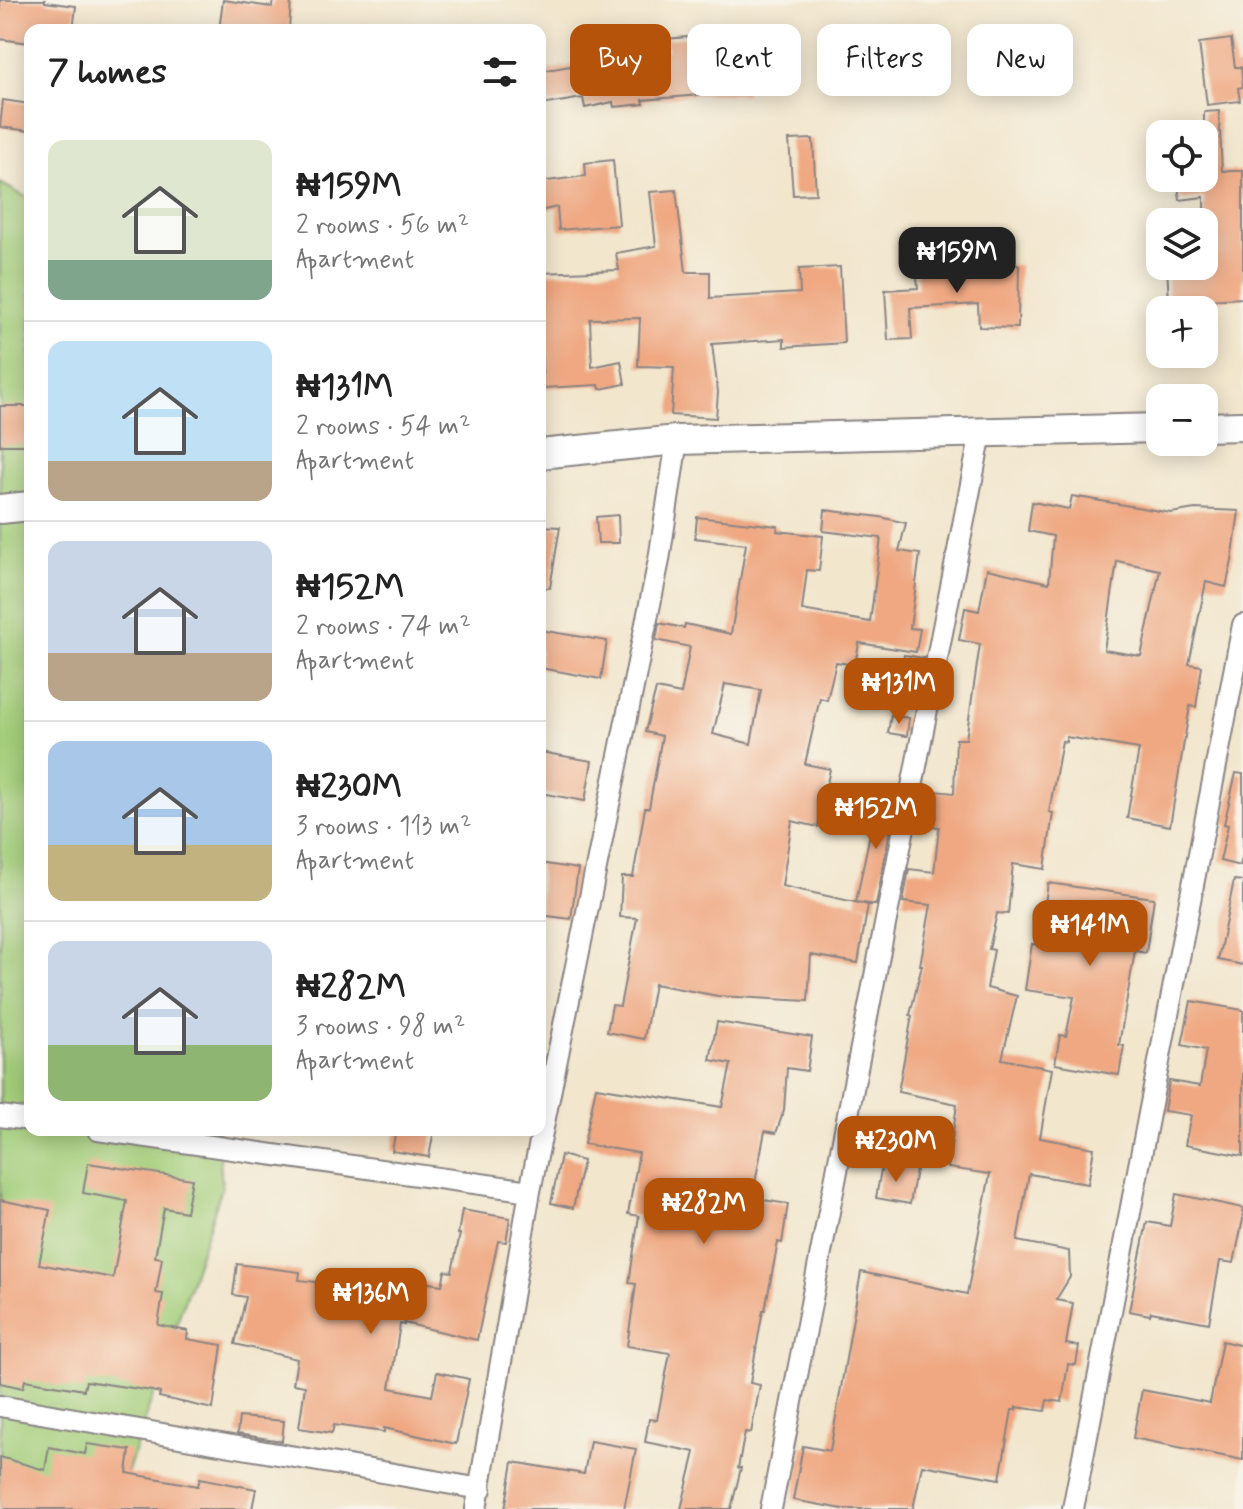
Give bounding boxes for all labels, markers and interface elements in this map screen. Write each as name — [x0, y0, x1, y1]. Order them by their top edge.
chip: Buy — [570, 24, 671, 96]
chip: Rent — [687, 24, 801, 96]
chip: Filters — [817, 24, 951, 96]
chip: New — [967, 24, 1073, 96]
text: 7 homes — [48, 50, 167, 95]
icon: filters — [478, 50, 522, 94]
map controls — [1146, 120, 1218, 456]
button: locate — [1146, 120, 1218, 192]
text: ₦159M — [296, 164, 402, 209]
icon: home — [112, 172, 208, 268]
button: layers — [1146, 208, 1218, 280]
text: 2 rooms · 56 m² — [296, 209, 469, 243]
pin: ₦159M — [901, 227, 1013, 295]
text: ₦159M — [917, 236, 997, 270]
text: Apartment — [296, 243, 414, 277]
button: + — [1146, 296, 1218, 368]
text: ₦131M — [296, 365, 393, 410]
icon: home — [112, 373, 208, 469]
button: − — [1146, 384, 1218, 456]
text: 2 rooms · 54 m² — [296, 410, 471, 444]
text: Apartment — [296, 444, 414, 478]
text: ₦152M — [296, 565, 404, 610]
icon: home — [112, 573, 208, 669]
text: 2 rooms · 74 m² — [296, 610, 471, 644]
text: Apartment — [296, 644, 414, 678]
pin: ₦131M — [843, 658, 955, 726]
text: ₦131M — [862, 667, 936, 701]
text: ₦230M — [296, 765, 402, 810]
icon: home — [112, 773, 208, 869]
pin: ₦152M — [820, 783, 932, 851]
text: ₦152M — [835, 792, 917, 826]
text: 3 rooms · 113 m² — [296, 810, 472, 844]
text: Apartment — [296, 844, 414, 878]
pin: ₦141M — [1034, 900, 1146, 968]
text: ₦141M — [1050, 909, 1130, 943]
text: ₦282M — [296, 965, 406, 1010]
icon: home — [112, 973, 208, 1069]
text: 3 rooms · 98 m² — [296, 1010, 465, 1044]
text: Apartment — [296, 1044, 414, 1078]
pin: ₦230M — [840, 1116, 952, 1184]
text: ₦230M — [856, 1125, 936, 1159]
pin: ₦282M — [648, 1178, 760, 1246]
text: ₦282M — [662, 1187, 746, 1221]
pin: ₦136M — [315, 1268, 427, 1336]
text: ₦136M — [333, 1277, 409, 1311]

